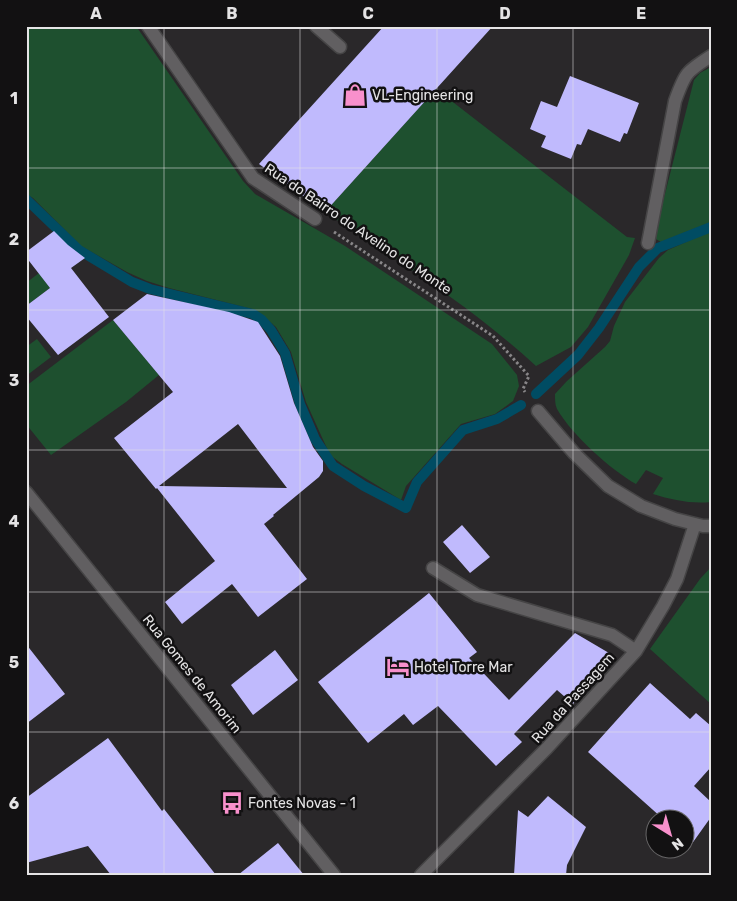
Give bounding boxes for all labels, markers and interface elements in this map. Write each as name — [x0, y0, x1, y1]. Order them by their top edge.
text: A — [90, 4, 102, 23]
text: B — [226, 4, 238, 23]
text: C — [362, 4, 374, 23]
text: D — [499, 4, 511, 23]
text: E — [636, 4, 646, 23]
shop icon: VL-Engineering — [342, 82, 368, 108]
place label: VL-Engineering — [372, 87, 473, 104]
text: 1 — [10, 89, 18, 108]
street label: Rua do Bairro do Avelino do Monte — [261, 160, 455, 298]
text: 2 — [9, 230, 19, 249]
text: 3 — [9, 371, 19, 390]
text: 4 — [9, 512, 20, 531]
street label: Rua Gomes de Amorim — [139, 611, 245, 737]
street label: Rua da Passagem — [528, 649, 618, 747]
text: 5 — [9, 653, 19, 672]
hotel icon: Hotel Torre Mar — [385, 654, 411, 680]
place label: Hotel Torre Mar — [414, 659, 513, 676]
bus stop icon: Fontes Novas - 1 — [219, 790, 245, 816]
text: 6 — [9, 794, 19, 813]
place label: Fontes Novas - 1 — [248, 795, 356, 812]
north arrow — [644, 808, 694, 858]
text: N — [668, 834, 687, 854]

